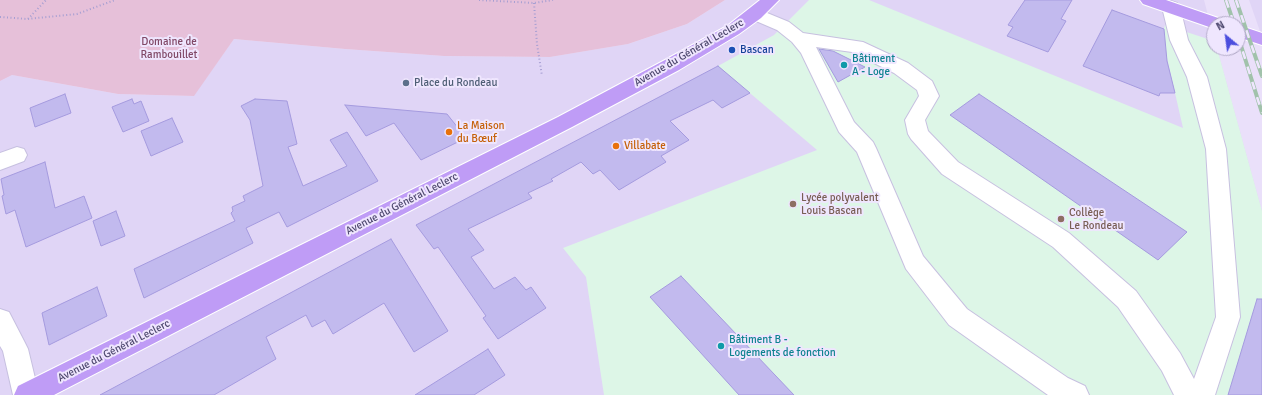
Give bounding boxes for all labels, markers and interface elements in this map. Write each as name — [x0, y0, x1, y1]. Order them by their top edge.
street label: Avenue du Général Leclerc — [632, 16, 746, 90]
north arrow — [1206, 16, 1246, 56]
text: N — [1214, 18, 1227, 33]
park label: Domaine de Rambouillet — [141, 35, 197, 61]
place label: Bascan — [740, 43, 774, 57]
marker: Bascan — [727, 45, 737, 55]
place label: Bâtiment A - Loge — [852, 52, 895, 78]
marker: Bâtiment A - Loge — [839, 60, 849, 70]
place label: Place du Rondeau — [414, 76, 497, 90]
marker: Place du Rondeau — [401, 78, 411, 88]
place label: La Maison du Bœuf — [457, 119, 505, 145]
marker: La Maison du Bœuf — [444, 127, 454, 137]
place label: Villabate — [624, 139, 666, 153]
marker: Villabate — [611, 141, 621, 151]
street label: Avenue du Général Leclerc — [344, 170, 460, 238]
place label: Lycée polyvalent Louis Bascan — [801, 191, 879, 217]
marker: Lycée polyvalent Louis Bascan — [788, 199, 798, 209]
place label: Collège Le Rondeau — [1069, 206, 1123, 232]
marker: Collège Le Rondeau — [1056, 214, 1066, 224]
street label: Avenue du Général Leclerc — [56, 317, 172, 385]
place label: Bâtiment B - Logements de fonction — [729, 333, 836, 359]
marker: Bâtiment B - Logements de fonction — [716, 341, 726, 351]

